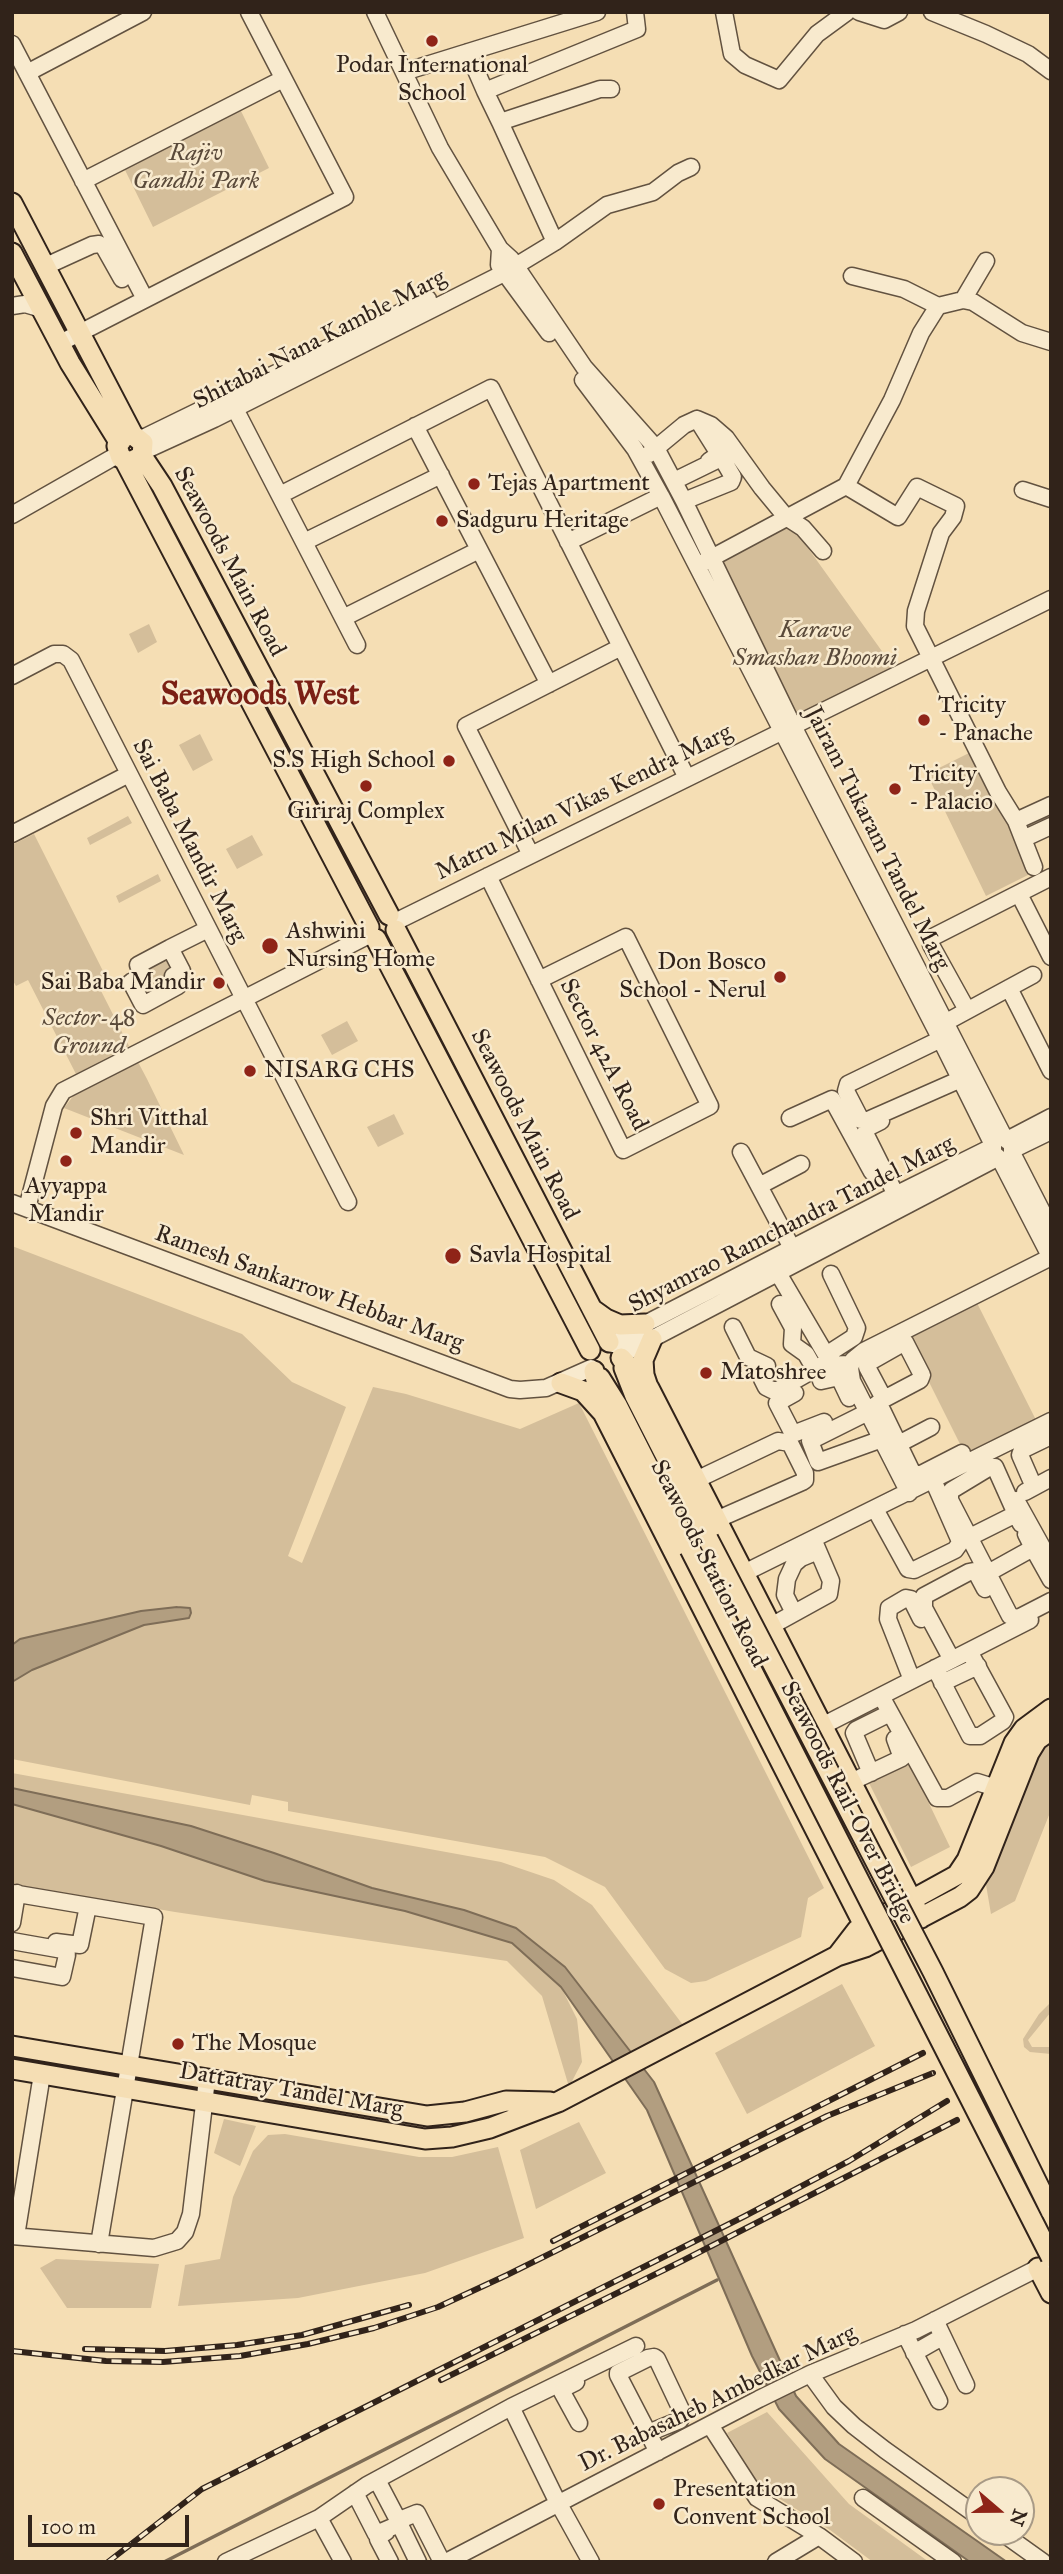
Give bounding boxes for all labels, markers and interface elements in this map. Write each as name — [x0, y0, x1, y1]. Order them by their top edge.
marker: Podar International School — [424, 33, 440, 49]
place label: Podar International School — [336, 52, 528, 108]
park label: Rajiv Gandhi Park — [133, 140, 259, 196]
street label: Shitabai Nana Kamble Marg — [189, 264, 451, 416]
street label: Seawoods Main Road — [167, 462, 291, 662]
place label: Tejas Apartment — [488, 470, 650, 498]
marker: Tejas Apartment — [466, 476, 482, 492]
place label: Sadguru Heritage — [456, 507, 629, 535]
marker: Sadguru Heritage — [434, 513, 450, 529]
park label: Karave Smashan Bhoomi — [733, 617, 897, 673]
district label: Seawoods West — [161, 677, 359, 715]
place label: Tricity - Panache — [938, 692, 1033, 748]
street label: Jairam Tukaram Tandel Marg — [798, 702, 956, 976]
marker: Tricity - Panache — [916, 712, 932, 728]
street label: Matru Milan Vikas Kendra Marg — [431, 719, 737, 887]
street label: Sai Baba Mandir Marg — [125, 734, 253, 948]
place label: S.S High School — [272, 747, 435, 775]
marker: S.S High School — [441, 753, 457, 769]
place label: Tricity - Palacio — [909, 761, 993, 817]
marker: Giriraj Complex — [358, 778, 374, 794]
marker: Tricity - Palacio — [887, 781, 903, 797]
place label: Giriraj Complex — [287, 798, 445, 826]
place label: Ashwini Nursing Home — [286, 918, 435, 974]
marker: Ashwini Nursing Home — [260, 936, 280, 956]
place label: Don Bosco School - Nerul — [619, 949, 766, 1005]
place label: Sai Baba Mandir — [41, 969, 205, 997]
marker: Don Bosco School - Nerul — [772, 969, 788, 985]
street label: Sector 42A Road — [552, 974, 654, 1136]
marker: Sai Baba Mandir — [211, 975, 227, 991]
park label: Sector-48 Ground — [42, 1005, 136, 1061]
street label: Seawoods Main Road — [463, 1025, 585, 1225]
place label: NISARG CHS — [264, 1057, 415, 1085]
marker: NISARG CHS — [242, 1063, 258, 1079]
place label: Shri Vitthal Mandir — [90, 1105, 208, 1161]
marker: Shri Vitthal Mandir — [68, 1125, 84, 1141]
street label: Shyamrao Ramchandra Tandel Marg — [624, 1130, 960, 1320]
marker: Ayyappa Mandir — [58, 1153, 74, 1169]
place label: Ayyappa Mandir — [25, 1173, 107, 1229]
street label: Ramesh Sankarrow Hebbar Marg — [151, 1220, 467, 1358]
place label: Savla Hospital — [469, 1242, 611, 1270]
marker: Savla Hospital — [443, 1246, 463, 1266]
place label: Matoshree — [720, 1359, 827, 1387]
marker: Matoshree — [698, 1365, 714, 1381]
street label: Seawoods Station Road — [643, 1456, 773, 1672]
street label: Seawoods Rail-Over Bridge — [773, 1677, 921, 1929]
place label: The Mosque — [192, 2030, 317, 2058]
marker: The Mosque — [170, 2036, 186, 2052]
street label: Dattatray Tandel Marg — [177, 2057, 405, 2125]
street label: Dr. Babasaheb Ambedkar Marg — [575, 2319, 861, 2479]
place label: Presentation Convent School — [673, 2476, 830, 2532]
north arrow — [965, 2476, 1035, 2546]
marker: Presentation Convent School — [651, 2496, 667, 2512]
scale bar — [32, 2500, 192, 2544]
text: N — [1005, 2506, 1032, 2529]
text: 100 m — [41, 2514, 96, 2540]

